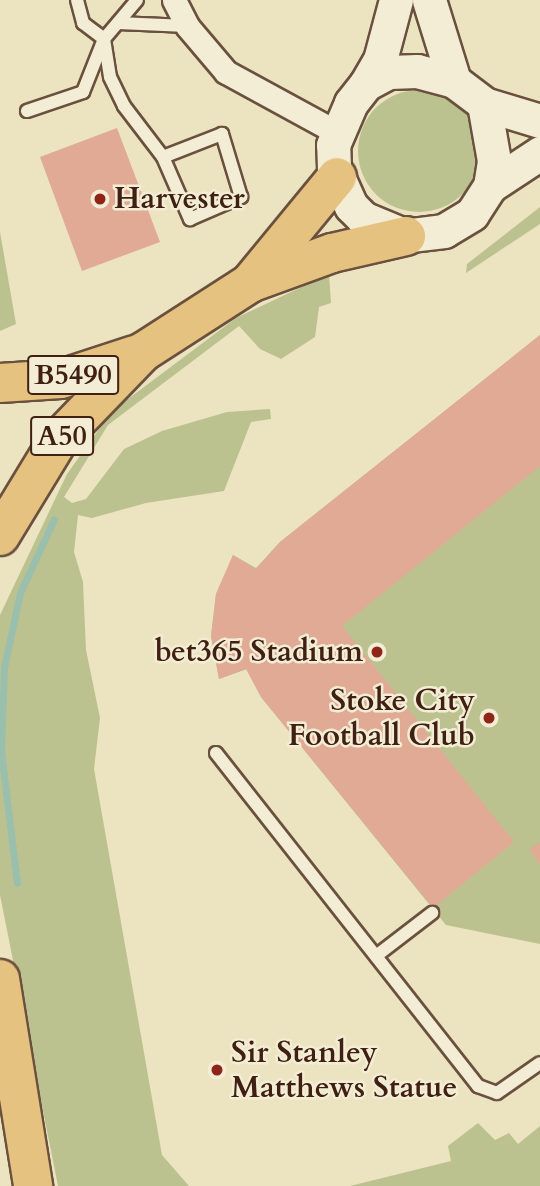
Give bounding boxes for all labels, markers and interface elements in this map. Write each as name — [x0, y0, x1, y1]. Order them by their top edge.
place label: Harvester — [114, 181, 245, 217]
marker: Harvester — [92, 191, 108, 207]
road number: B5490 — [26, 350, 120, 400]
road number: A50 — [29, 412, 95, 460]
place label: bet365 Stadium — [155, 634, 363, 670]
marker: bet365 Stadium — [369, 644, 385, 660]
place label: Stoke City Football Club — [288, 683, 475, 754]
marker: Stoke City Football Club — [481, 710, 497, 726]
place label: Sir Stanley Matthews Statue — [231, 1035, 457, 1106]
marker: Sir Stanley Matthews Statue — [209, 1062, 225, 1078]

